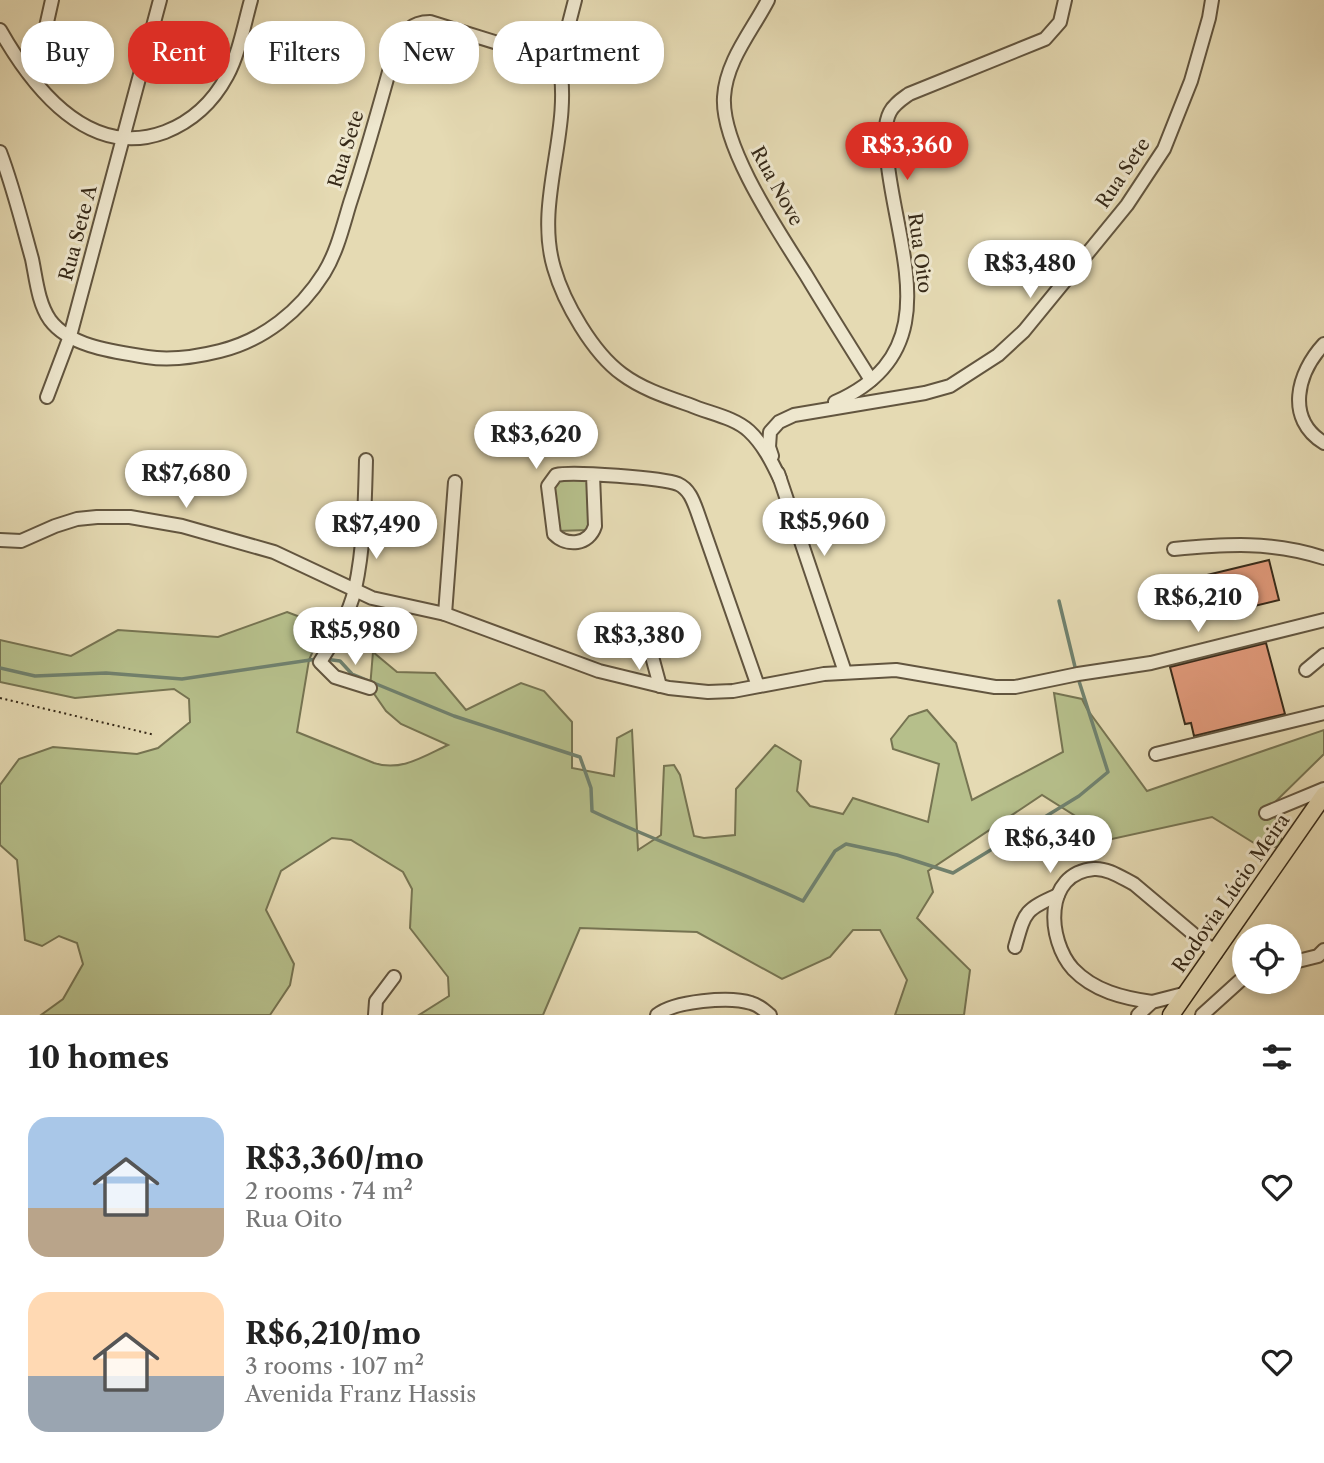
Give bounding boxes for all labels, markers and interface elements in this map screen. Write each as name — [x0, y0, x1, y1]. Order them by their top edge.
chip: Buy — [21, 21, 114, 84]
chip: Rent — [128, 21, 230, 84]
chip: Filters — [244, 21, 365, 84]
chip: New — [379, 21, 479, 84]
chip: Apartment — [493, 21, 664, 84]
street label: Rua Sete — [323, 107, 369, 191]
pin: R$3,360 — [842, 122, 972, 182]
text: R$3,360 — [861, 131, 953, 159]
street label: Rua Sete — [1091, 133, 1155, 213]
street label: Rua Nove — [746, 142, 808, 230]
street label: Rua Sete A — [54, 182, 102, 283]
street label: Rua Oito — [903, 212, 937, 294]
pin: R$3,480 — [965, 240, 1095, 300]
text: R$3,480 — [984, 249, 1076, 277]
pin: R$3,620 — [471, 412, 601, 471]
text: R$3,620 — [490, 420, 582, 448]
pin: R$7,680 — [121, 450, 251, 510]
text: R$7,680 — [141, 459, 231, 487]
pin: R$5,960 — [759, 498, 889, 558]
pin: R$7,490 — [311, 502, 441, 561]
text: R$5,960 — [778, 507, 870, 535]
text: R$7,490 — [331, 510, 421, 538]
pin: R$6,210 — [1133, 574, 1263, 634]
text: R$6,210 — [1154, 583, 1243, 611]
pin: R$5,980 — [290, 608, 420, 667]
pin: R$3,380 — [574, 612, 704, 672]
text: R$5,980 — [309, 616, 401, 644]
text: R$3,380 — [593, 621, 685, 649]
street label: Rodovia Lúcio Meira — [1168, 809, 1294, 977]
pin: R$6,340 — [985, 816, 1115, 875]
text: R$6,340 — [1004, 824, 1096, 852]
map controls — [1232, 924, 1302, 994]
button: locate — [1232, 924, 1302, 994]
icon: filters — [1258, 1038, 1296, 1076]
text: 10 homes — [28, 1039, 169, 1076]
text: R$3,360/mo — [245, 1140, 424, 1177]
icon: home — [84, 1145, 168, 1229]
icon: heart — [1258, 1168, 1296, 1206]
text: 2 rooms · 74 m² — [245, 1177, 413, 1205]
text: Rua Oito — [245, 1205, 342, 1233]
text: R$6,210/mo — [245, 1315, 421, 1352]
icon: home — [84, 1320, 168, 1404]
icon: heart — [1258, 1343, 1296, 1381]
text: 3 rooms · 107 m² — [245, 1352, 424, 1380]
text: Avenida Franz Hassis — [245, 1380, 476, 1408]

